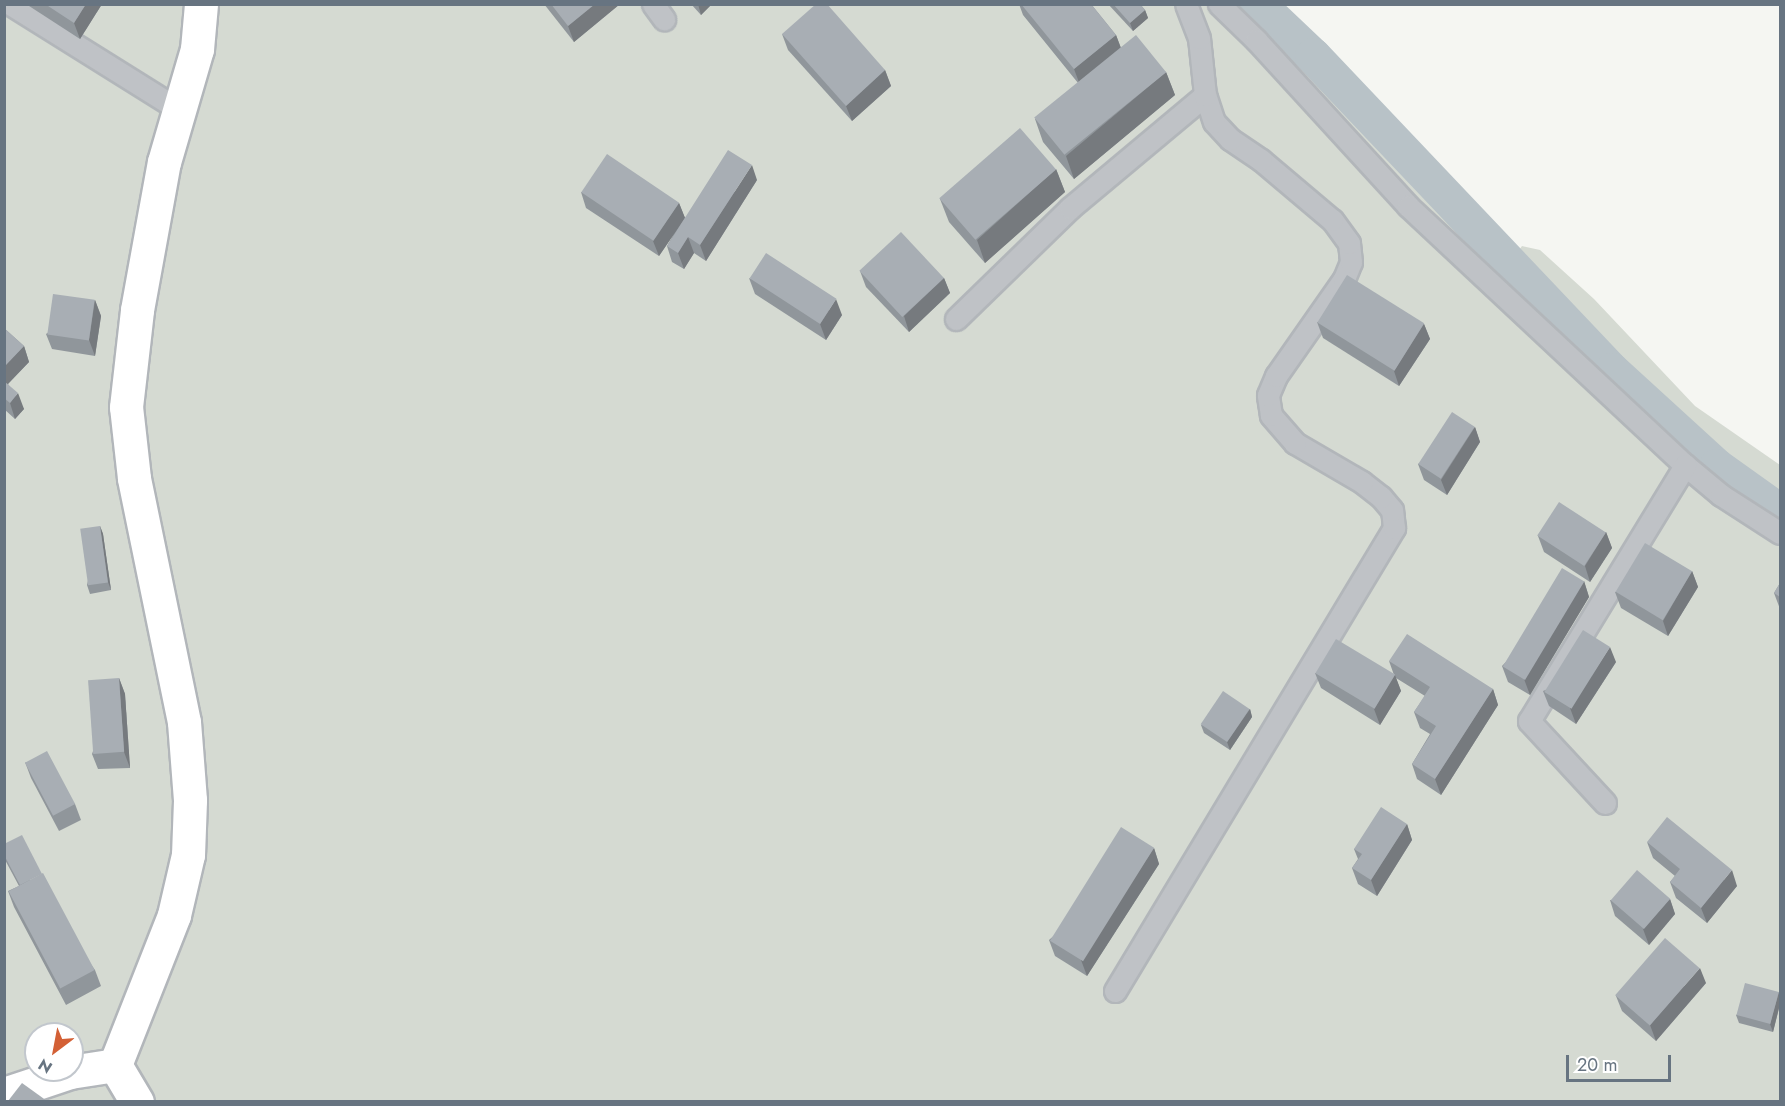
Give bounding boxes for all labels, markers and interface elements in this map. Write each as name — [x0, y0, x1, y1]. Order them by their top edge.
north arrow — [24, 1022, 84, 1082]
scale bar — [1569, 1043, 1674, 1081]
text: 20 m — [1577, 1052, 1617, 1078]
text: N — [34, 1053, 57, 1079]

